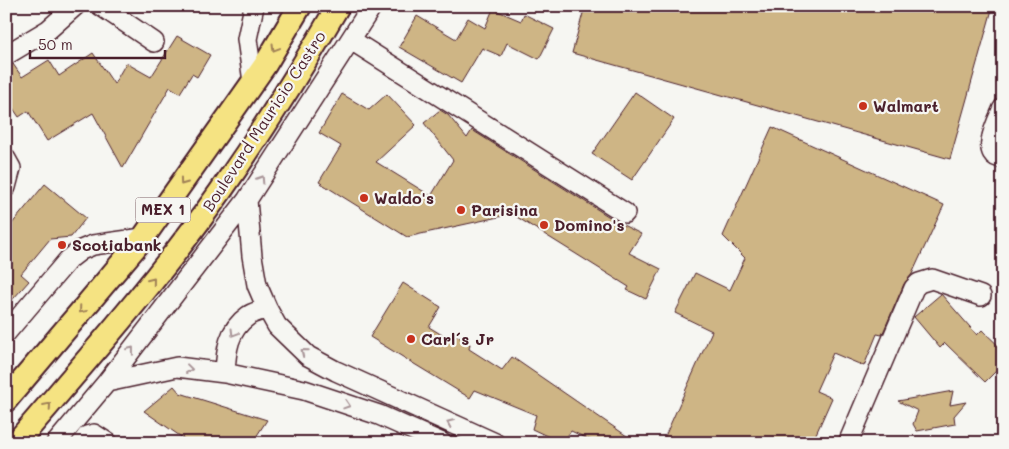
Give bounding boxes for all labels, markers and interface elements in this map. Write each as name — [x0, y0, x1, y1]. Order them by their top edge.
street label: Boulevard Mauricio Castro — [197, 27, 330, 215]
scale bar — [30, 28, 165, 60]
text: 50 m — [38, 34, 73, 54]
one-way arrow — [271, 43, 281, 52]
place label: Walmart — [873, 95, 939, 116]
marker: Walmart — [857, 100, 869, 112]
one-way arrow — [180, 176, 189, 186]
one-way arrow — [255, 176, 264, 185]
place label: Waldo's — [374, 187, 434, 208]
marker: Waldo's — [358, 192, 370, 204]
road number: MEX 1 — [136, 198, 190, 222]
place label: Parisina — [471, 199, 538, 220]
marker: Parisina — [455, 204, 467, 216]
place label: Domino's — [554, 214, 625, 235]
marker: Domino's — [538, 219, 550, 231]
place label: Scotiabank — [72, 234, 161, 255]
marker: Scotiabank — [56, 239, 68, 251]
one-way arrow — [147, 278, 155, 287]
one-way arrow — [79, 304, 88, 313]
one-way arrow — [231, 328, 241, 337]
place label: Carl´s Jr — [421, 328, 494, 349]
marker: Carl´s Jr — [405, 333, 417, 345]
one-way arrow — [125, 346, 134, 356]
one-way arrow — [301, 348, 310, 357]
one-way arrow — [185, 363, 193, 374]
one-way arrow — [342, 399, 351, 409]
one-way arrow — [42, 402, 51, 411]
one-way arrow — [446, 418, 455, 429]

